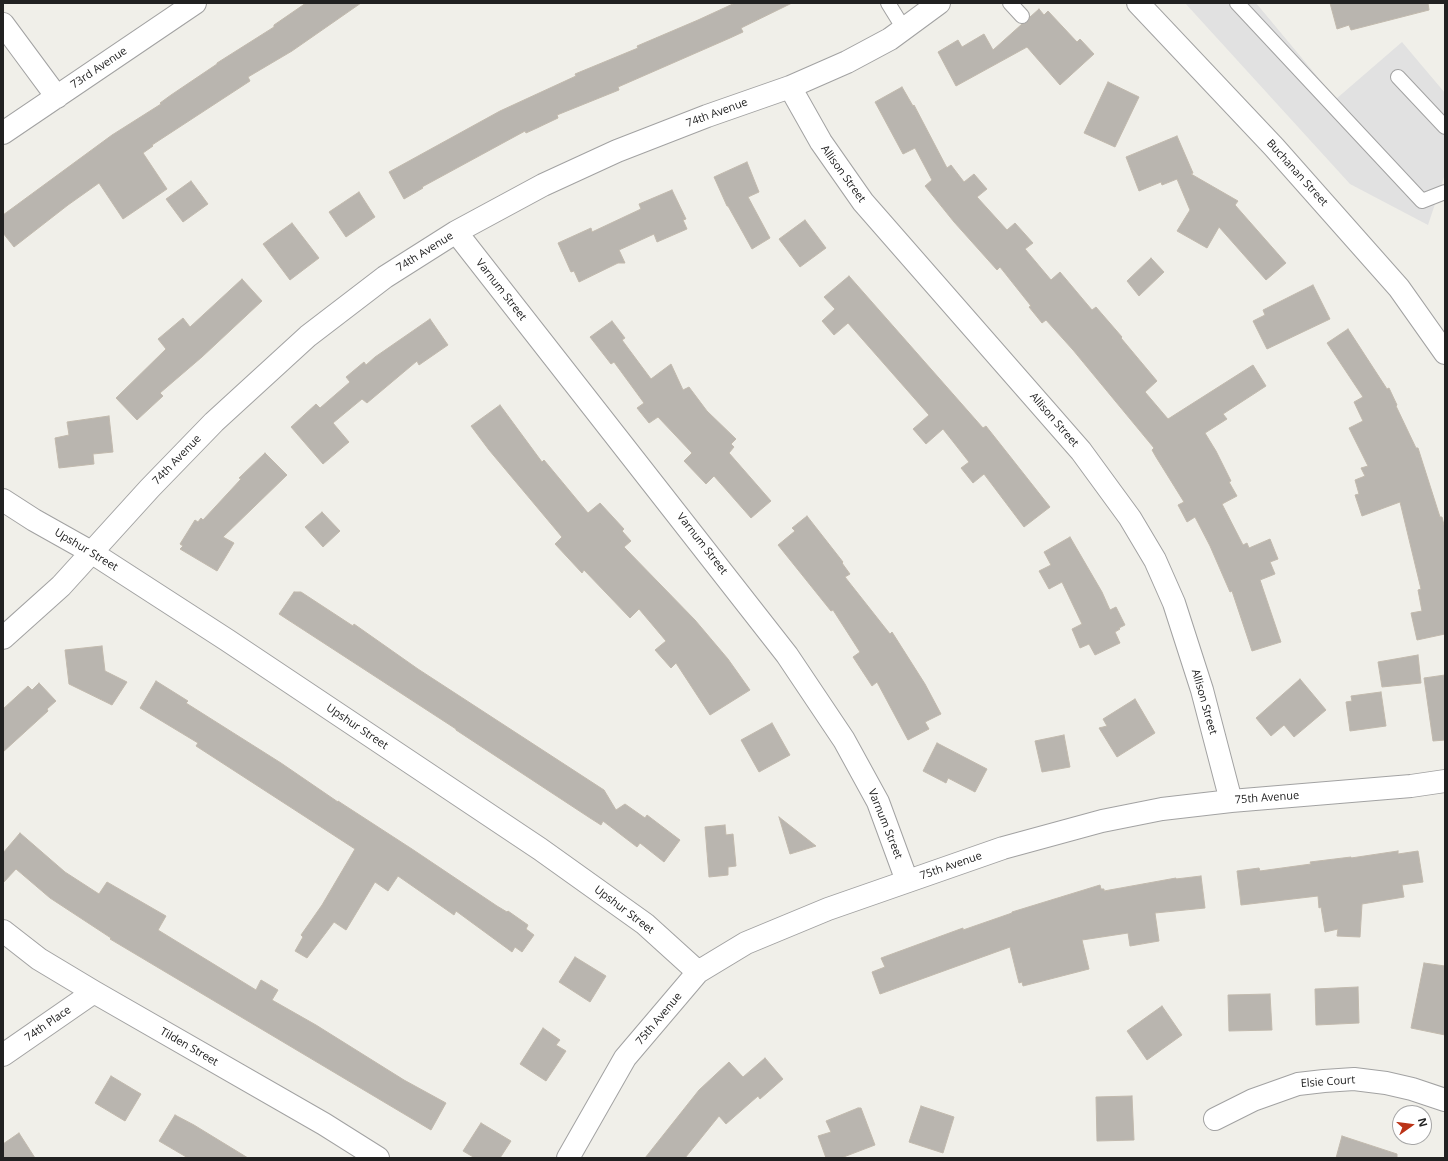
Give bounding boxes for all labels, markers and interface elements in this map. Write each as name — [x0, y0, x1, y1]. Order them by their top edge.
street label: 73rd Avenue — [68, 44, 130, 92]
street label: 74th Avenue — [684, 96, 750, 130]
street label: Buchanan Street — [1264, 137, 1330, 209]
street label: Allison Street — [818, 143, 868, 205]
street label: 74th Avenue — [394, 229, 456, 275]
street label: Varnum Street — [473, 257, 529, 323]
street label: Allison Street — [1027, 390, 1081, 450]
street label: 74th Avenue — [150, 432, 204, 488]
street label: Varnum Street — [674, 511, 730, 577]
street label: Upshur Street — [52, 526, 120, 574]
street label: Allison Street — [1188, 668, 1220, 736]
street label: Upshur Street — [324, 702, 390, 752]
street label: Varnum Street — [865, 787, 905, 861]
street label: 75th Avenue — [1234, 789, 1300, 807]
street label: 75th Avenue — [918, 849, 984, 883]
street label: Upshur Street — [591, 883, 657, 937]
street label: 75th Avenue — [633, 990, 685, 1048]
street label: 74th Place — [22, 1003, 74, 1045]
street label: Tilden Street — [158, 1025, 220, 1069]
street label: Elsie Court — [1300, 1074, 1356, 1090]
north arrow — [1392, 1105, 1432, 1145]
text: N — [1415, 1116, 1432, 1128]

